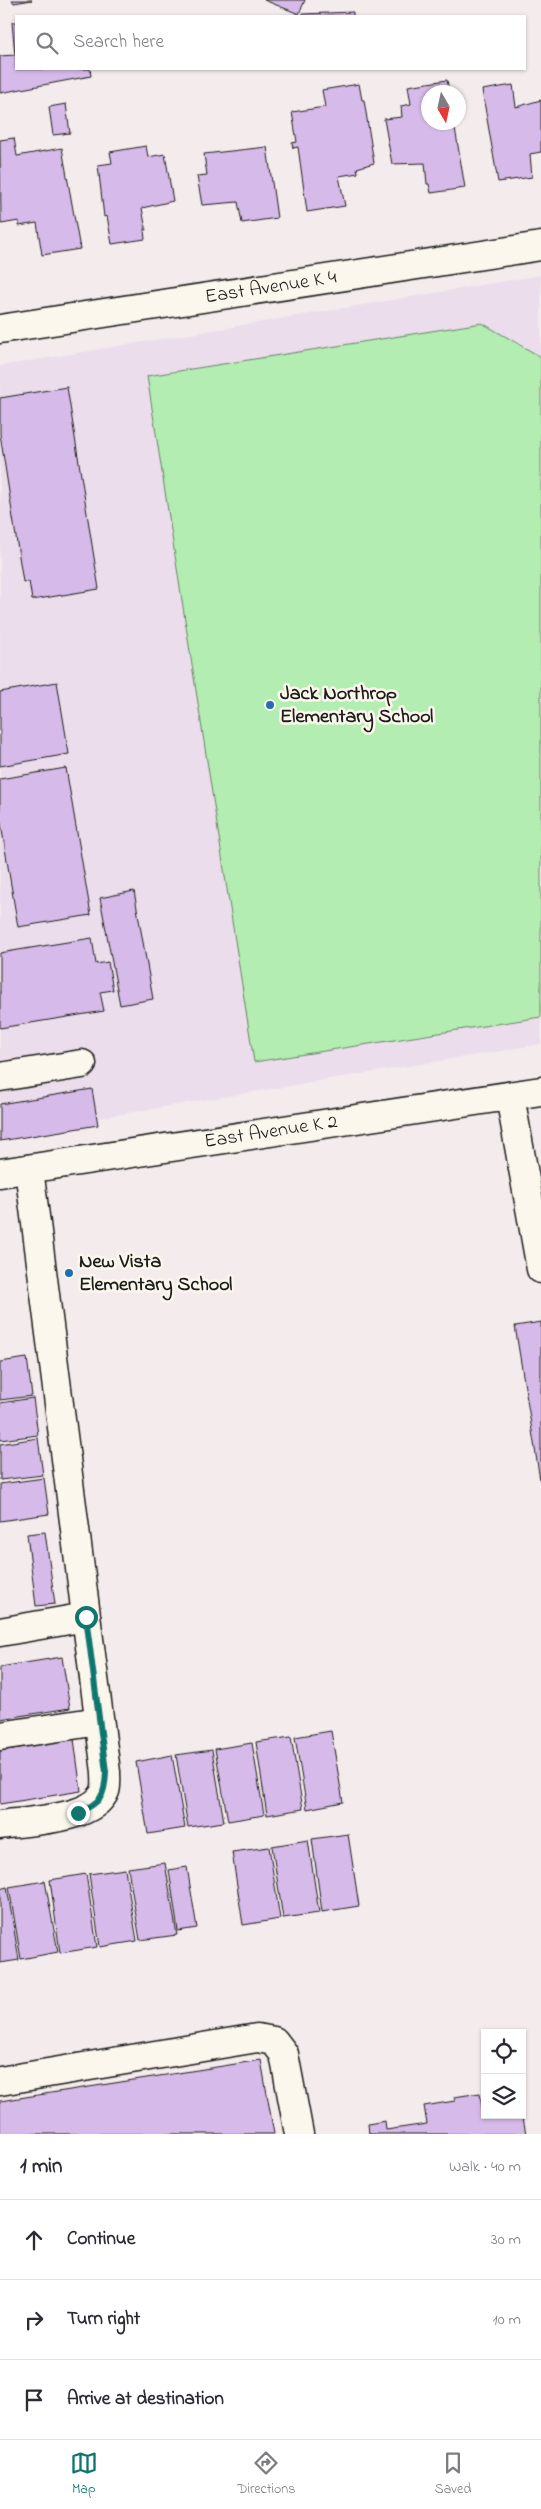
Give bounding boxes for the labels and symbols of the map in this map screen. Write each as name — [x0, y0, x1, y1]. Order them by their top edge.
north arrow — [421, 85, 466, 130]
street label: East Avenue K 4 — [203, 263, 339, 312]
place label: Jack Northrop Elementary School — [280, 680, 433, 733]
marker: Jack Northrop Elementary School — [264, 699, 276, 711]
street label: East Avenue K 2 — [202, 1108, 340, 1156]
place label: New Vista Elementary School — [79, 1248, 232, 1301]
marker: New Vista Elementary School — [63, 1267, 75, 1279]
route start — [75, 1606, 98, 1629]
route end — [67, 1802, 90, 1825]

